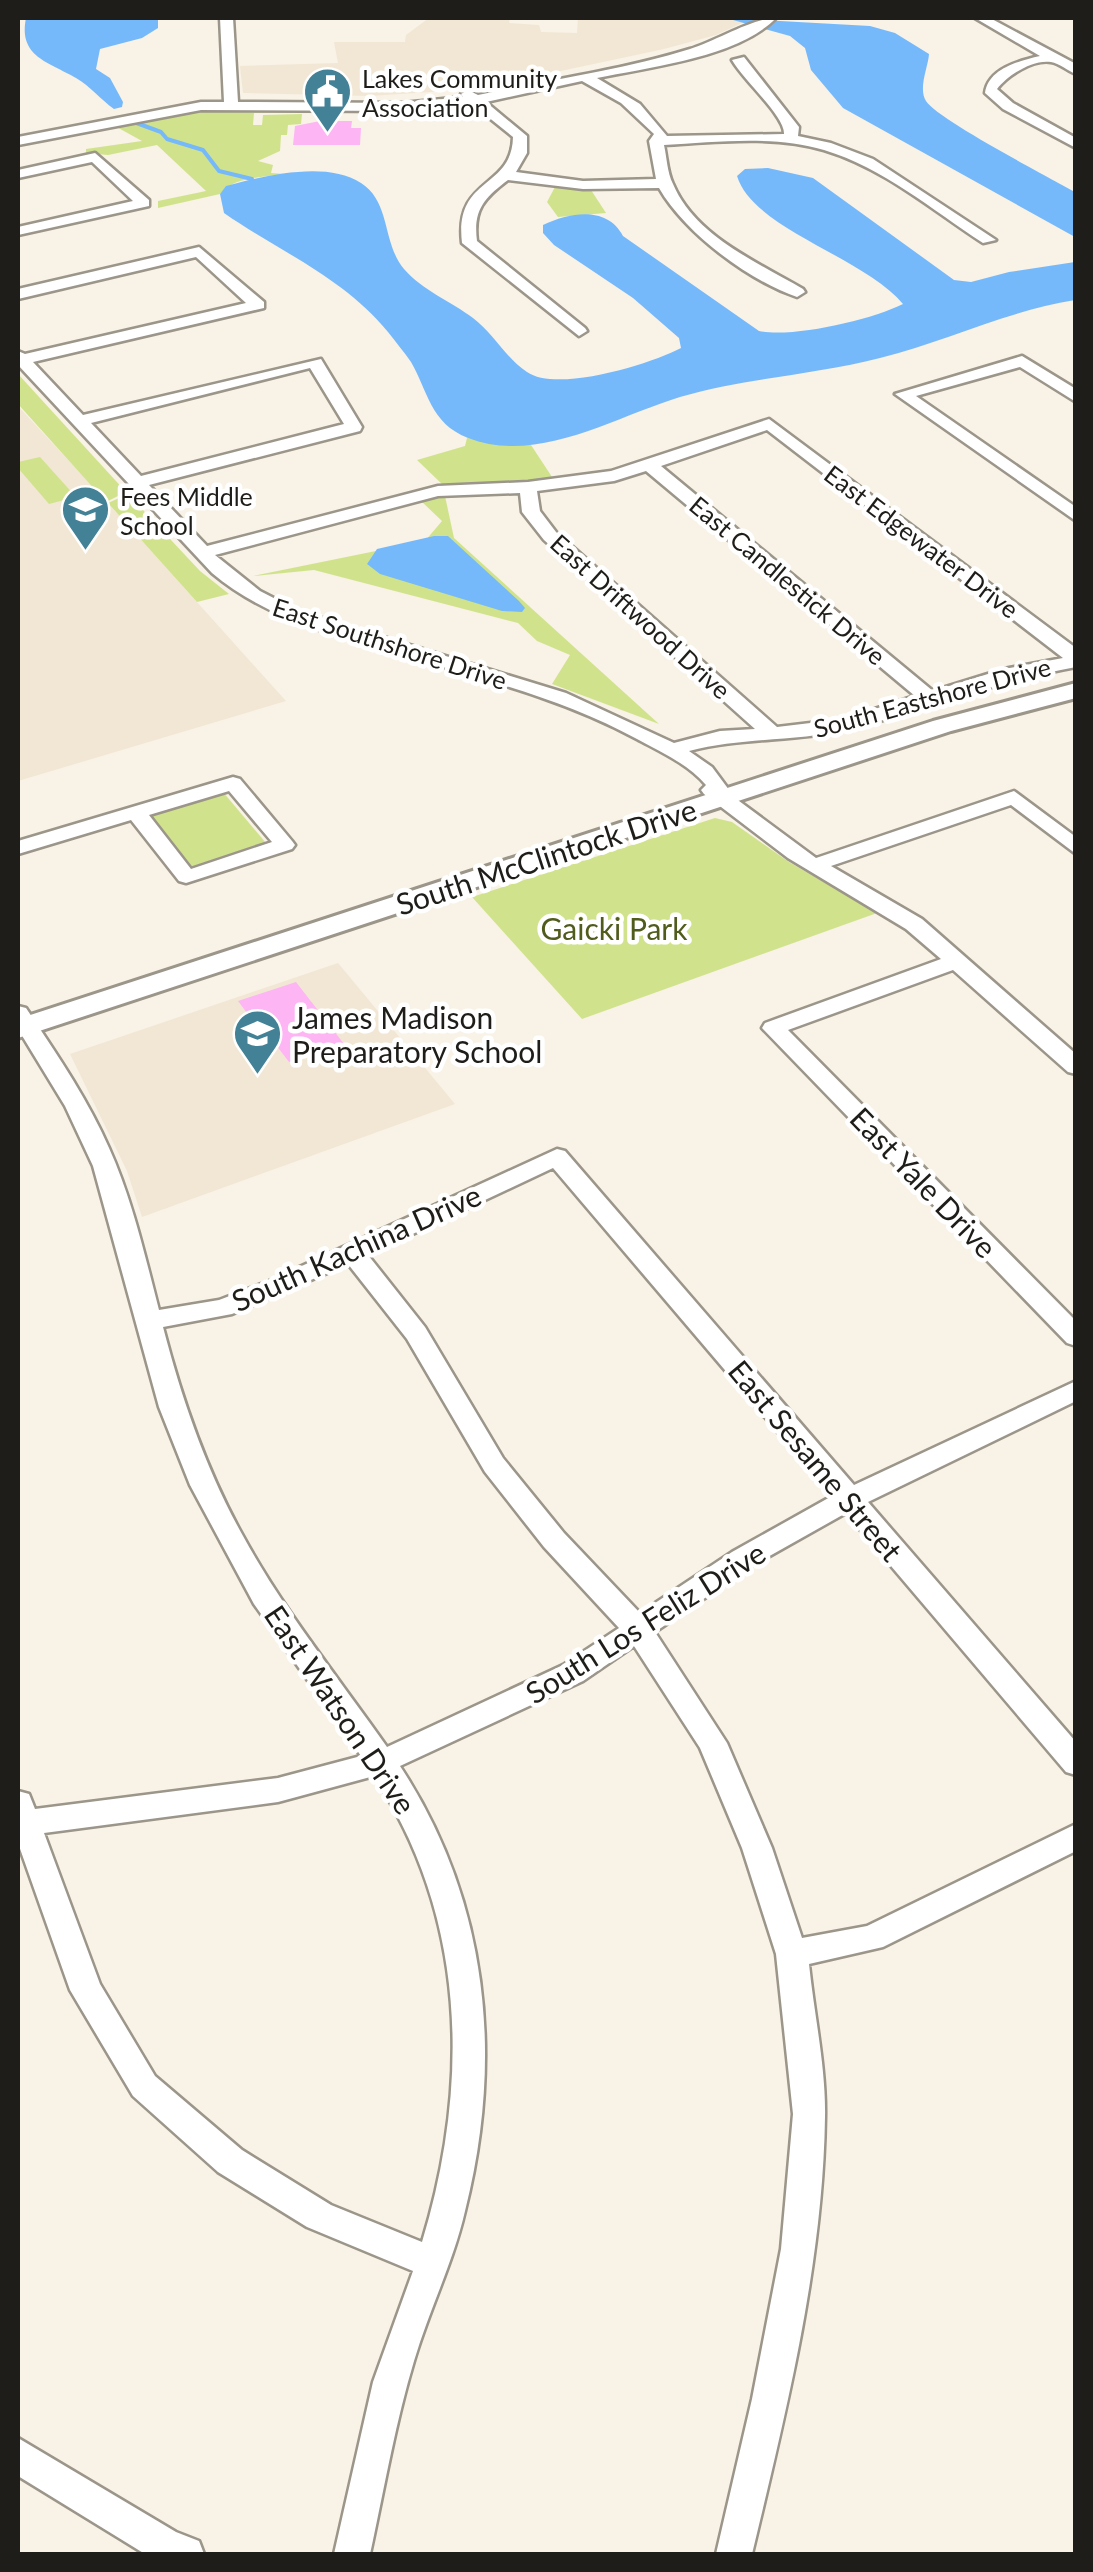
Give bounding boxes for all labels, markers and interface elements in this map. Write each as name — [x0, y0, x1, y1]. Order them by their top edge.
place label: Lakes Community Association — [362, 63, 557, 122]
public building icon: Lakes Community Association — [301, 66, 353, 134]
street label: East Edgewater Drive — [819, 458, 1025, 624]
place label: Fees Middle School — [120, 481, 253, 540]
school or university icon: Fees Middle School — [59, 484, 111, 552]
street label: East Candlestick Drive — [684, 489, 892, 671]
street label: East Driftwood Drive — [545, 527, 737, 705]
street label: East Southshore Drive — [269, 591, 511, 695]
street label: South Eastshore Drive — [810, 651, 1054, 743]
street label: South McClintock Drive — [391, 790, 701, 922]
park label: Gaicki Park — [541, 910, 688, 946]
place label: James Madison Preparatory School — [292, 999, 542, 1069]
school or university icon: James Madison Preparatory School — [231, 1008, 283, 1076]
street label: East Yale Drive — [843, 1099, 1005, 1265]
street label: South Kachina Drive — [226, 1176, 486, 1318]
street label: East Sesame Street — [722, 1352, 910, 1568]
street label: South Los Feliz Drive — [519, 1534, 771, 1710]
street label: East Watson Drive — [258, 1598, 424, 1820]

